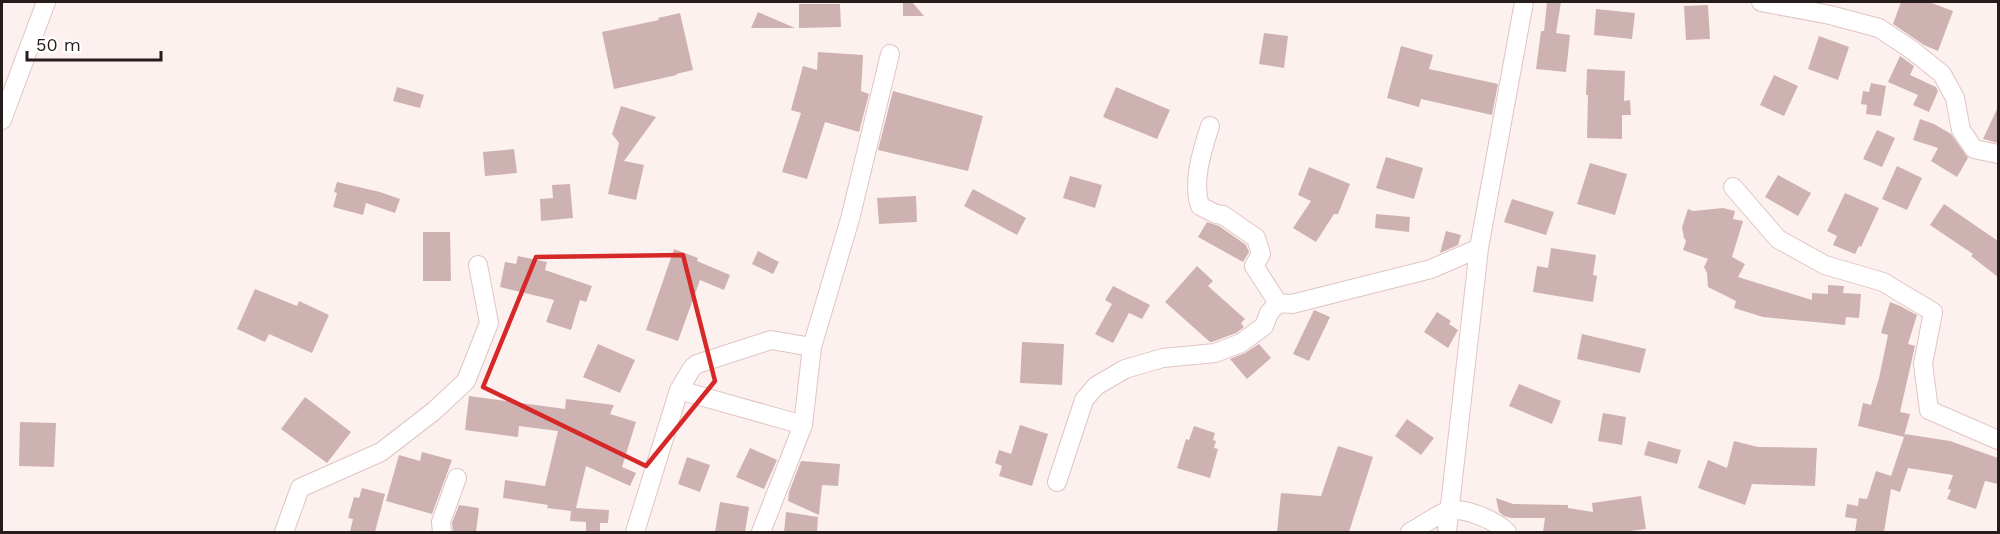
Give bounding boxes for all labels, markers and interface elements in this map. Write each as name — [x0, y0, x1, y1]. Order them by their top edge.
scale bar — [27, 24, 160, 62]
text: 50 m — [36, 34, 81, 55]

